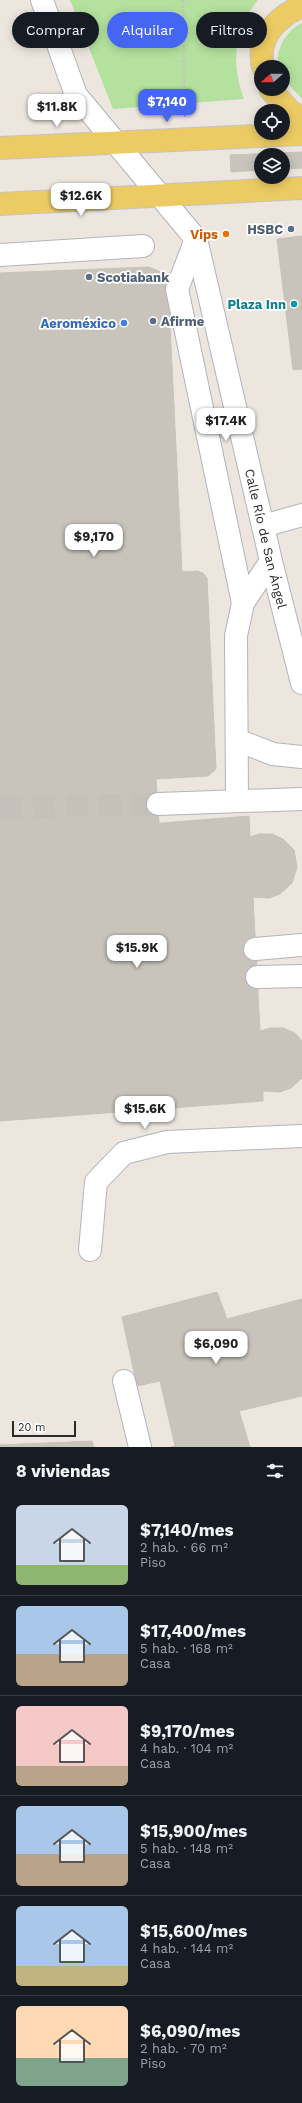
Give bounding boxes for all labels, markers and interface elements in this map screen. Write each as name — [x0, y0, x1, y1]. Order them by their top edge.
chip: Comprar — [12, 12, 99, 48]
chip: Alquilar — [107, 12, 188, 48]
chip: Filtros — [196, 12, 267, 48]
north arrow — [254, 60, 290, 96]
map controls — [254, 60, 290, 184]
pin: $7,140 — [134, 89, 200, 123]
pin: $11.8K — [24, 94, 90, 128]
text: $7,140 — [147, 94, 187, 109]
text: $11.8K — [37, 99, 77, 114]
button: locate — [254, 104, 290, 140]
button: layers — [254, 148, 290, 184]
pin: $12.6K — [48, 183, 114, 217]
text: $12.6K — [60, 188, 102, 203]
place label: HSBC — [247, 222, 283, 237]
marker: HSBC — [286, 224, 296, 234]
place label: Vips — [190, 227, 218, 242]
marker: Vips — [221, 229, 231, 239]
place label: Scotiabank — [97, 270, 170, 285]
marker: Scotiabank — [84, 272, 94, 282]
place label: Plaza Inn — [227, 297, 286, 312]
marker: Plaza Inn — [289, 299, 299, 309]
place label: Afirme — [161, 314, 205, 329]
place label: Aeroméxico — [41, 316, 116, 331]
marker: Afirme — [148, 316, 158, 326]
marker: Aeroméxico — [119, 318, 129, 328]
pin: $17.4K — [193, 408, 259, 442]
text: $17.4K — [205, 413, 247, 428]
street label: Calle Río de San Ángel — [242, 467, 290, 610]
pin: $9,170 — [61, 524, 127, 558]
text: $9,170 — [74, 529, 114, 544]
pin: $15.9K — [104, 935, 170, 969]
text: $15.9K — [116, 940, 158, 955]
pin: $15.6K — [112, 1096, 178, 1130]
text: $15.6K — [124, 1101, 166, 1116]
pin: $6,090 — [183, 1331, 249, 1365]
text: $6,090 — [194, 1336, 238, 1351]
scale bar — [12, 1419, 76, 1438]
text: 20 m — [18, 1421, 46, 1434]
icon: filters — [264, 1460, 286, 1482]
text: 8 viviendas — [16, 1461, 110, 1481]
text: $7,140/mes — [140, 1520, 234, 1540]
icon: home — [48, 1521, 96, 1569]
text: 2 hab. · 66 m² — [140, 1540, 228, 1555]
text: Piso — [140, 1555, 166, 1570]
text: $17,400/mes — [140, 1621, 246, 1641]
icon: home — [48, 1622, 96, 1670]
text: 5 hab. · 168 m² — [140, 1641, 233, 1656]
text: Casa — [140, 1656, 171, 1671]
text: $9,170/mes — [140, 1721, 235, 1741]
icon: home — [48, 1722, 96, 1770]
text: 4 hab. · 104 m² — [140, 1741, 233, 1756]
text: Casa — [140, 1756, 171, 1771]
text: $15,900/mes — [140, 1821, 247, 1841]
icon: home — [48, 1822, 96, 1870]
text: 5 hab. · 148 m² — [140, 1841, 233, 1856]
text: Casa — [140, 1856, 171, 1871]
text: $15,600/mes — [140, 1921, 247, 1941]
icon: home — [48, 1922, 96, 1970]
text: 4 hab. · 144 m² — [140, 1941, 233, 1956]
text: Casa — [140, 1956, 171, 1971]
text: $6,090/mes — [140, 2021, 240, 2041]
icon: home — [48, 2022, 96, 2070]
text: 2 hab. · 70 m² — [140, 2041, 227, 2056]
text: Piso — [140, 2056, 166, 2071]

